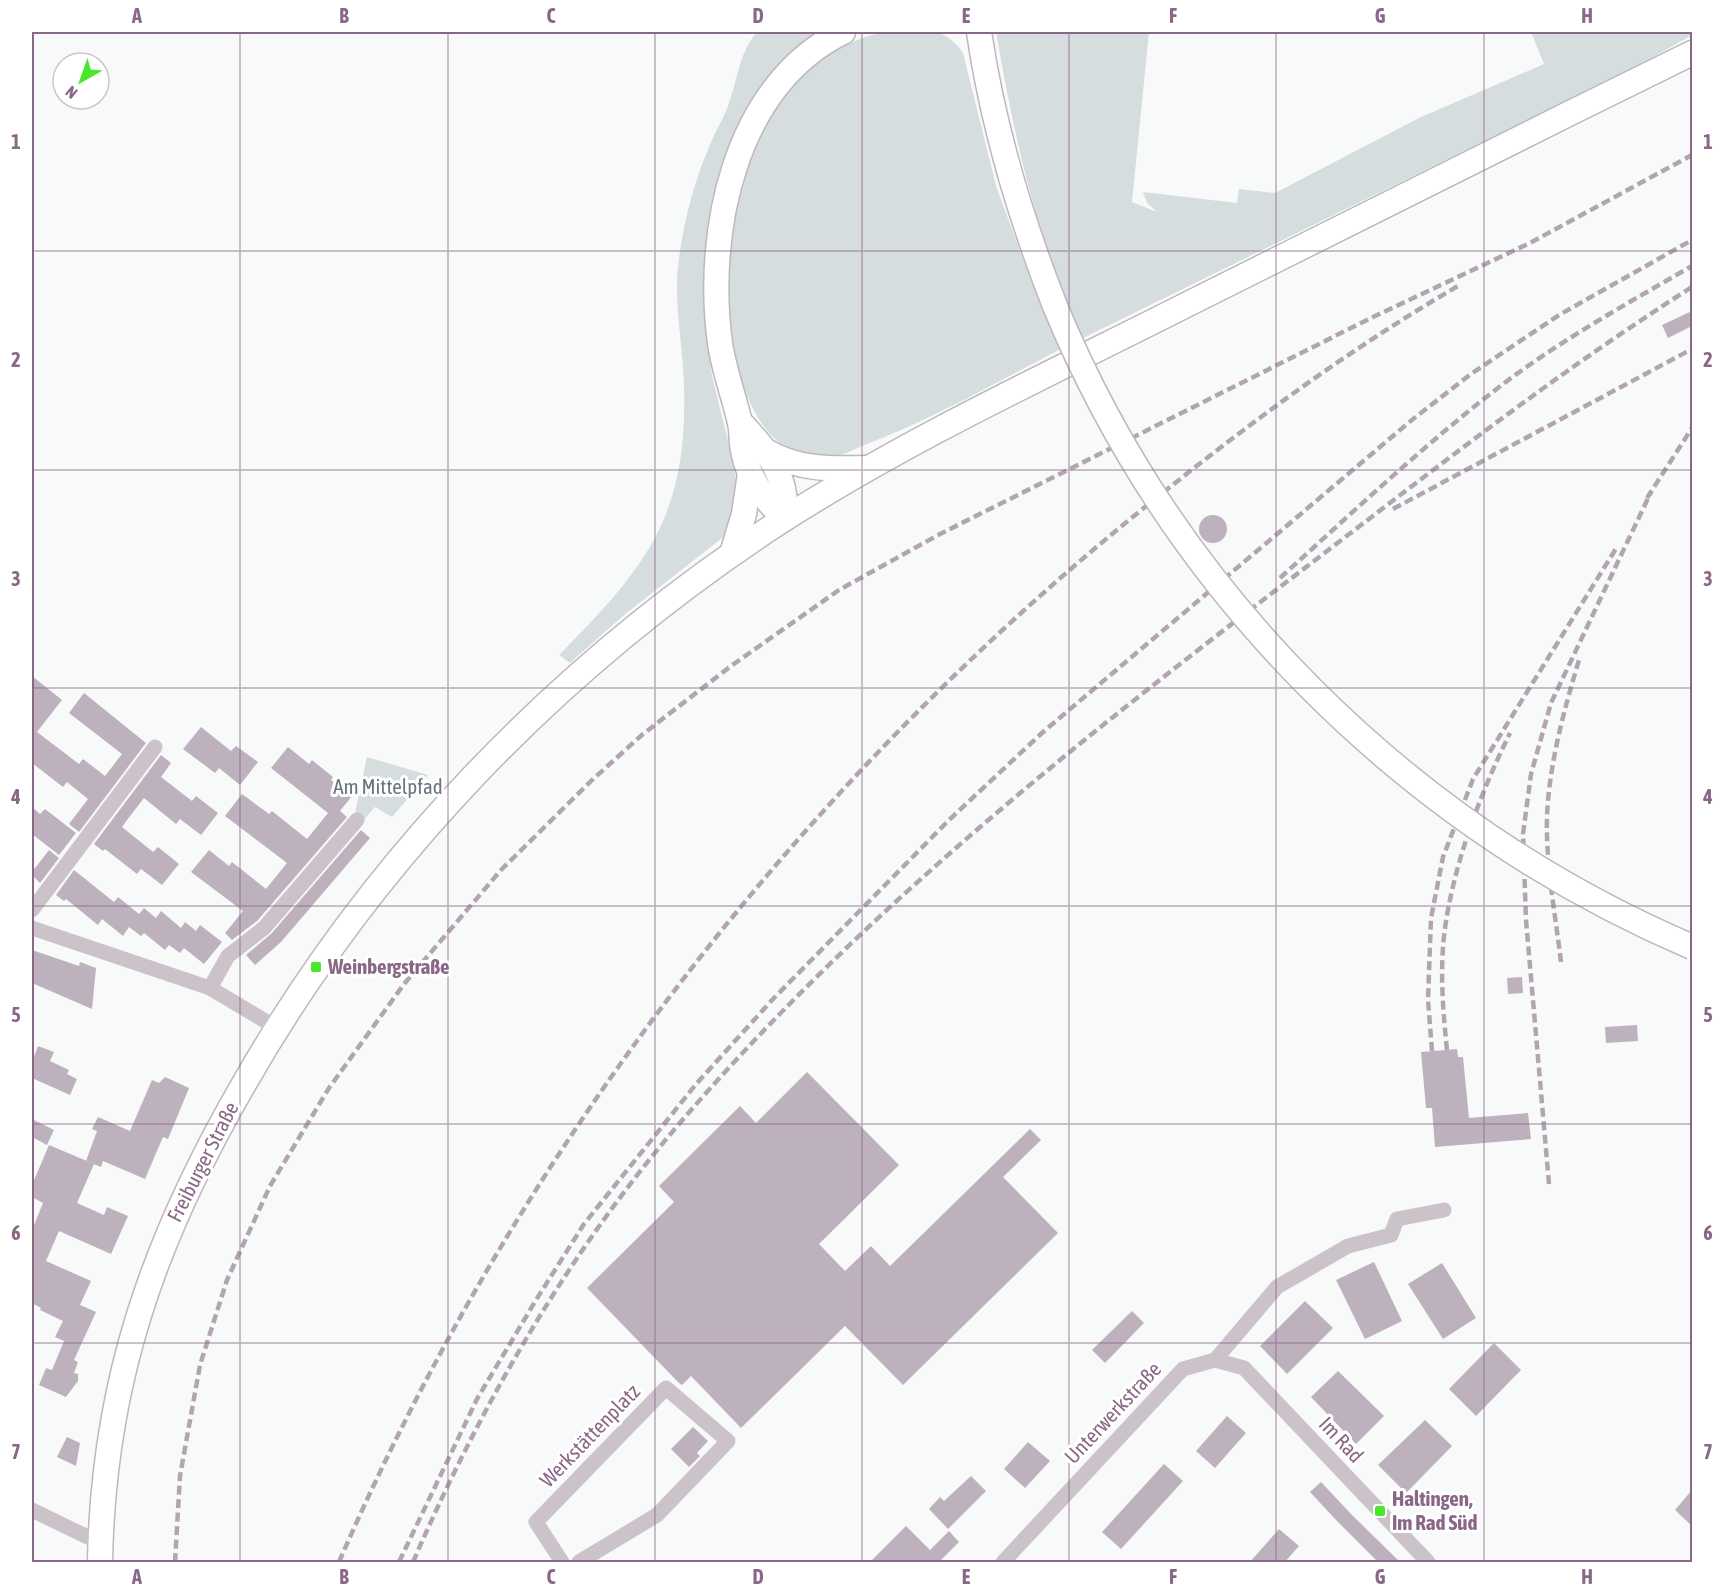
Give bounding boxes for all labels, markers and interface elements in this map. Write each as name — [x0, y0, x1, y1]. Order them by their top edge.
text: A — [131, 4, 142, 27]
text: B — [339, 4, 349, 27]
text: C — [547, 4, 556, 27]
text: D — [752, 4, 764, 27]
text: E — [962, 4, 971, 27]
text: F — [1169, 4, 1177, 27]
text: G — [1375, 4, 1386, 27]
text: H — [1581, 4, 1593, 27]
north arrow — [51, 51, 111, 111]
text: N — [62, 83, 81, 102]
text: 1 — [11, 130, 21, 153]
text: 1 — [1703, 130, 1713, 153]
text: 2 — [11, 348, 21, 371]
text: 2 — [1703, 348, 1713, 371]
text: 3 — [11, 567, 21, 590]
text: 3 — [1703, 567, 1713, 590]
park label: Am Mittelpfad — [333, 774, 443, 798]
text: 4 — [10, 785, 21, 808]
text: 4 — [1702, 785, 1713, 808]
place label: Weinbergstraße — [327, 954, 450, 978]
marker: Weinbergstraße — [309, 960, 323, 974]
text: 5 — [11, 1003, 21, 1026]
text: 5 — [1703, 1003, 1713, 1026]
street label: Freiburger Straße — [162, 1098, 243, 1225]
text: 6 — [11, 1221, 21, 1244]
text: 6 — [1703, 1221, 1713, 1244]
street label: Unterwerkstraße — [1059, 1357, 1165, 1468]
street label: Werkstättenplatz — [534, 1379, 645, 1492]
street label: Im Rad — [1315, 1412, 1369, 1467]
text: 7 — [11, 1440, 21, 1463]
text: 7 — [1703, 1440, 1713, 1463]
place label: Haltingen, Im Rad Süd — [1392, 1486, 1477, 1534]
marker: Haltingen, Im Rad Süd — [1373, 1504, 1387, 1518]
text: A — [131, 1565, 142, 1588]
text: B — [339, 1565, 349, 1588]
text: C — [547, 1565, 556, 1588]
text: D — [752, 1565, 764, 1588]
text: E — [962, 1565, 971, 1588]
text: F — [1169, 1565, 1177, 1588]
text: G — [1375, 1565, 1386, 1588]
text: H — [1581, 1565, 1593, 1588]

